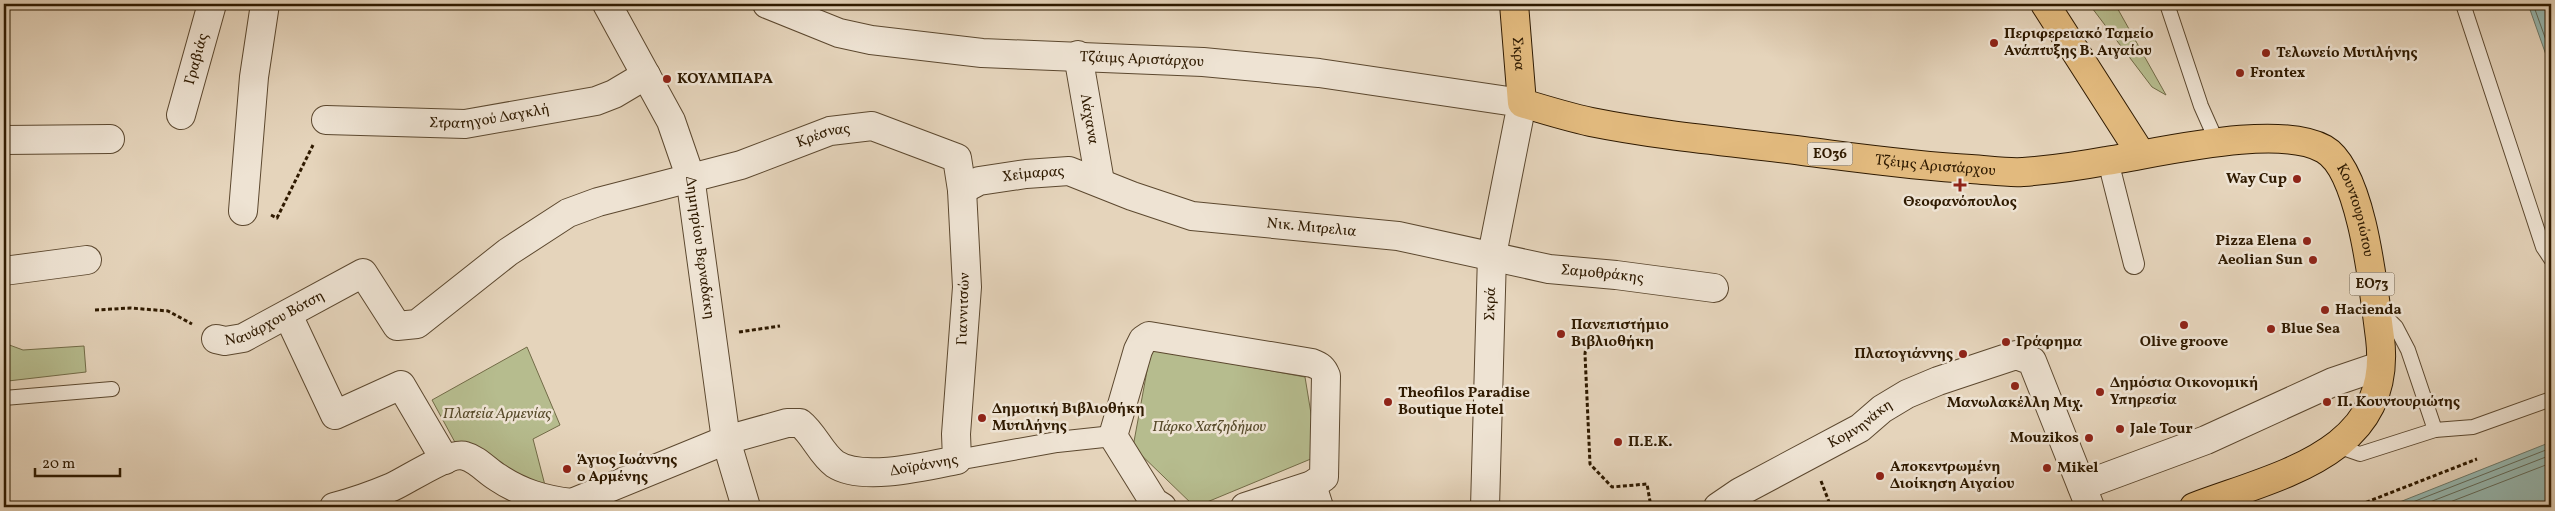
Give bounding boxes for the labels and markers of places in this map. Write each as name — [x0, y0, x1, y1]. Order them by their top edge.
place label: Περιφερειακό Ταμείο Ανάπτυξης Β. Αιγαίου — [2004, 24, 2154, 62]
marker: Περιφερειακό Ταμείο Ανάπτυξης Β. Αιγαίου — [1988, 37, 2000, 49]
place label: Τελωνείο Μυτιλήνης — [2276, 43, 2418, 64]
marker: Τελωνείο Μυτιλήνης — [2260, 47, 2272, 59]
place label: Frontex — [2250, 63, 2306, 84]
marker: Frontex — [2234, 67, 2246, 79]
place label: ΚΟΥΛΜΠΑΡΑ — [677, 69, 773, 90]
marker: ΚΟΥΛΜΠΑΡΑ — [661, 73, 673, 85]
place label: Way Cup — [2226, 169, 2287, 190]
marker: Way Cup — [2291, 173, 2303, 185]
marker: Θεοφανόπουλος — [1954, 179, 1966, 191]
place label: Θεοφανόπουλος — [1903, 192, 2017, 213]
place label: Pizza Elena — [2215, 231, 2297, 252]
marker: Pizza Elena — [2301, 235, 2313, 247]
place label: Aeolian Sun — [2218, 250, 2303, 271]
marker: Aeolian Sun — [2307, 254, 2319, 266]
place label: Hacienda — [2335, 300, 2402, 321]
marker: Hacienda — [2319, 304, 2331, 316]
place label: Πανεπιστήμιο Βιβλιοθήκη — [1571, 315, 1669, 353]
marker: Olive groove — [2178, 319, 2190, 331]
place label: Blue Sea — [2281, 319, 2340, 340]
marker: Blue Sea — [2265, 323, 2277, 335]
marker: Πανεπιστήμιο Βιβλιοθήκη — [1555, 328, 1567, 340]
place label: Γράφημα — [2016, 332, 2083, 353]
place label: Olive groove — [2140, 332, 2229, 353]
marker: Γράφημα — [2000, 336, 2012, 348]
place label: Πλατογιάννης — [1854, 344, 1953, 365]
marker: Πλατογιάννης — [1957, 348, 1969, 360]
place label: Δημόσια Οικονομική Υπηρεσία — [2110, 373, 2258, 411]
marker: Μανωλακέλλη Μιχ. — [2009, 380, 2021, 392]
place label: Theofilos Paradise Boutique Hotel — [1398, 383, 1530, 421]
marker: Δημόσια Οικονομική Υπηρεσία — [2094, 386, 2106, 398]
place label: Π. Κουντουριώτης — [2337, 392, 2460, 413]
place label: Μανωλακέλλη Μιχ. — [1947, 393, 2083, 414]
marker: Theofilos Paradise Boutique Hotel — [1382, 396, 1394, 408]
marker: Π. Κουντουριώτης — [2321, 396, 2333, 408]
place label: Δημοτική Βιβλιοθήκη Μυτιλήνης — [992, 399, 1145, 437]
marker: Δημοτική Βιβλιοθήκη Μυτιλήνης — [976, 412, 988, 424]
place label: Jale Tour — [2129, 419, 2193, 440]
marker: Jale Tour — [2114, 423, 2126, 435]
place label: Mouzikos — [2010, 428, 2079, 449]
place label: Π.Ε.Κ. — [1628, 432, 1673, 453]
marker: Mouzikos — [2083, 432, 2095, 444]
marker: Π.Ε.Κ. — [1612, 436, 1624, 448]
place label: Άγιος Ιωάννης ο Αρμένης — [577, 450, 677, 488]
place label: Αποκεντρωμένη Διοίκηση Αιγαίου — [1890, 457, 2014, 495]
place label: Mikel — [2057, 458, 2098, 479]
marker: Mikel — [2041, 462, 2053, 474]
marker: Άγιος Ιωάννης ο Αρμένης — [561, 463, 573, 475]
marker: Αποκεντρωμένη Διοίκηση Αιγαίου — [1874, 470, 1886, 482]

